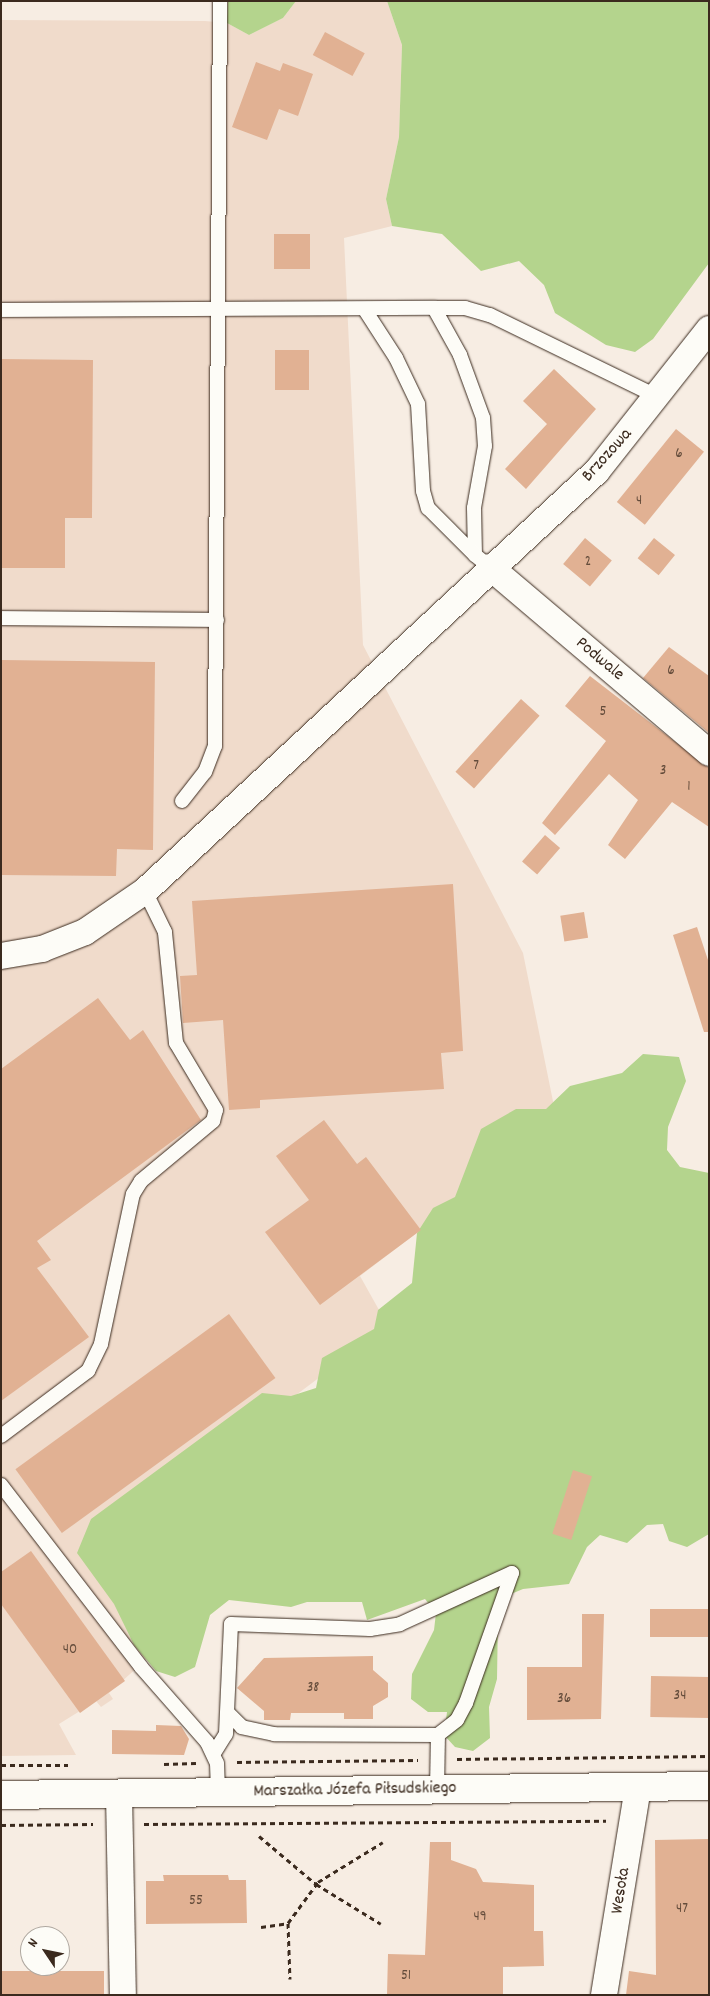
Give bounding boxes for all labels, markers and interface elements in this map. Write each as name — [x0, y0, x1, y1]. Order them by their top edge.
street label: Brzozowa — [578, 425, 638, 487]
house number: 6 — [675, 446, 683, 464]
house number: 4 — [636, 493, 642, 511]
house number: 2 — [585, 554, 591, 572]
street label: Podwale — [570, 633, 628, 687]
house number: 6 — [667, 663, 675, 681]
house number: 5 — [600, 704, 606, 722]
house number: 7 — [473, 758, 479, 776]
house number: 3 — [660, 763, 666, 781]
house number: 1 — [687, 779, 691, 797]
house number: 40 — [63, 1642, 77, 1660]
house number: 38 — [307, 1680, 319, 1698]
house number: 34 — [674, 1688, 686, 1706]
house number: 36 — [557, 1691, 571, 1709]
street label: Marszałka Józefa Piłsudskiego — [253, 1778, 457, 1804]
street label: Wesoła — [608, 1866, 636, 1916]
house number: 55 — [189, 1893, 203, 1911]
house number: 47 — [676, 1901, 688, 1919]
house number: 49 — [473, 1909, 487, 1927]
north arrow — [20, 1926, 70, 1976]
text: N — [23, 1935, 44, 1952]
house number: 51 — [401, 1968, 411, 1986]

